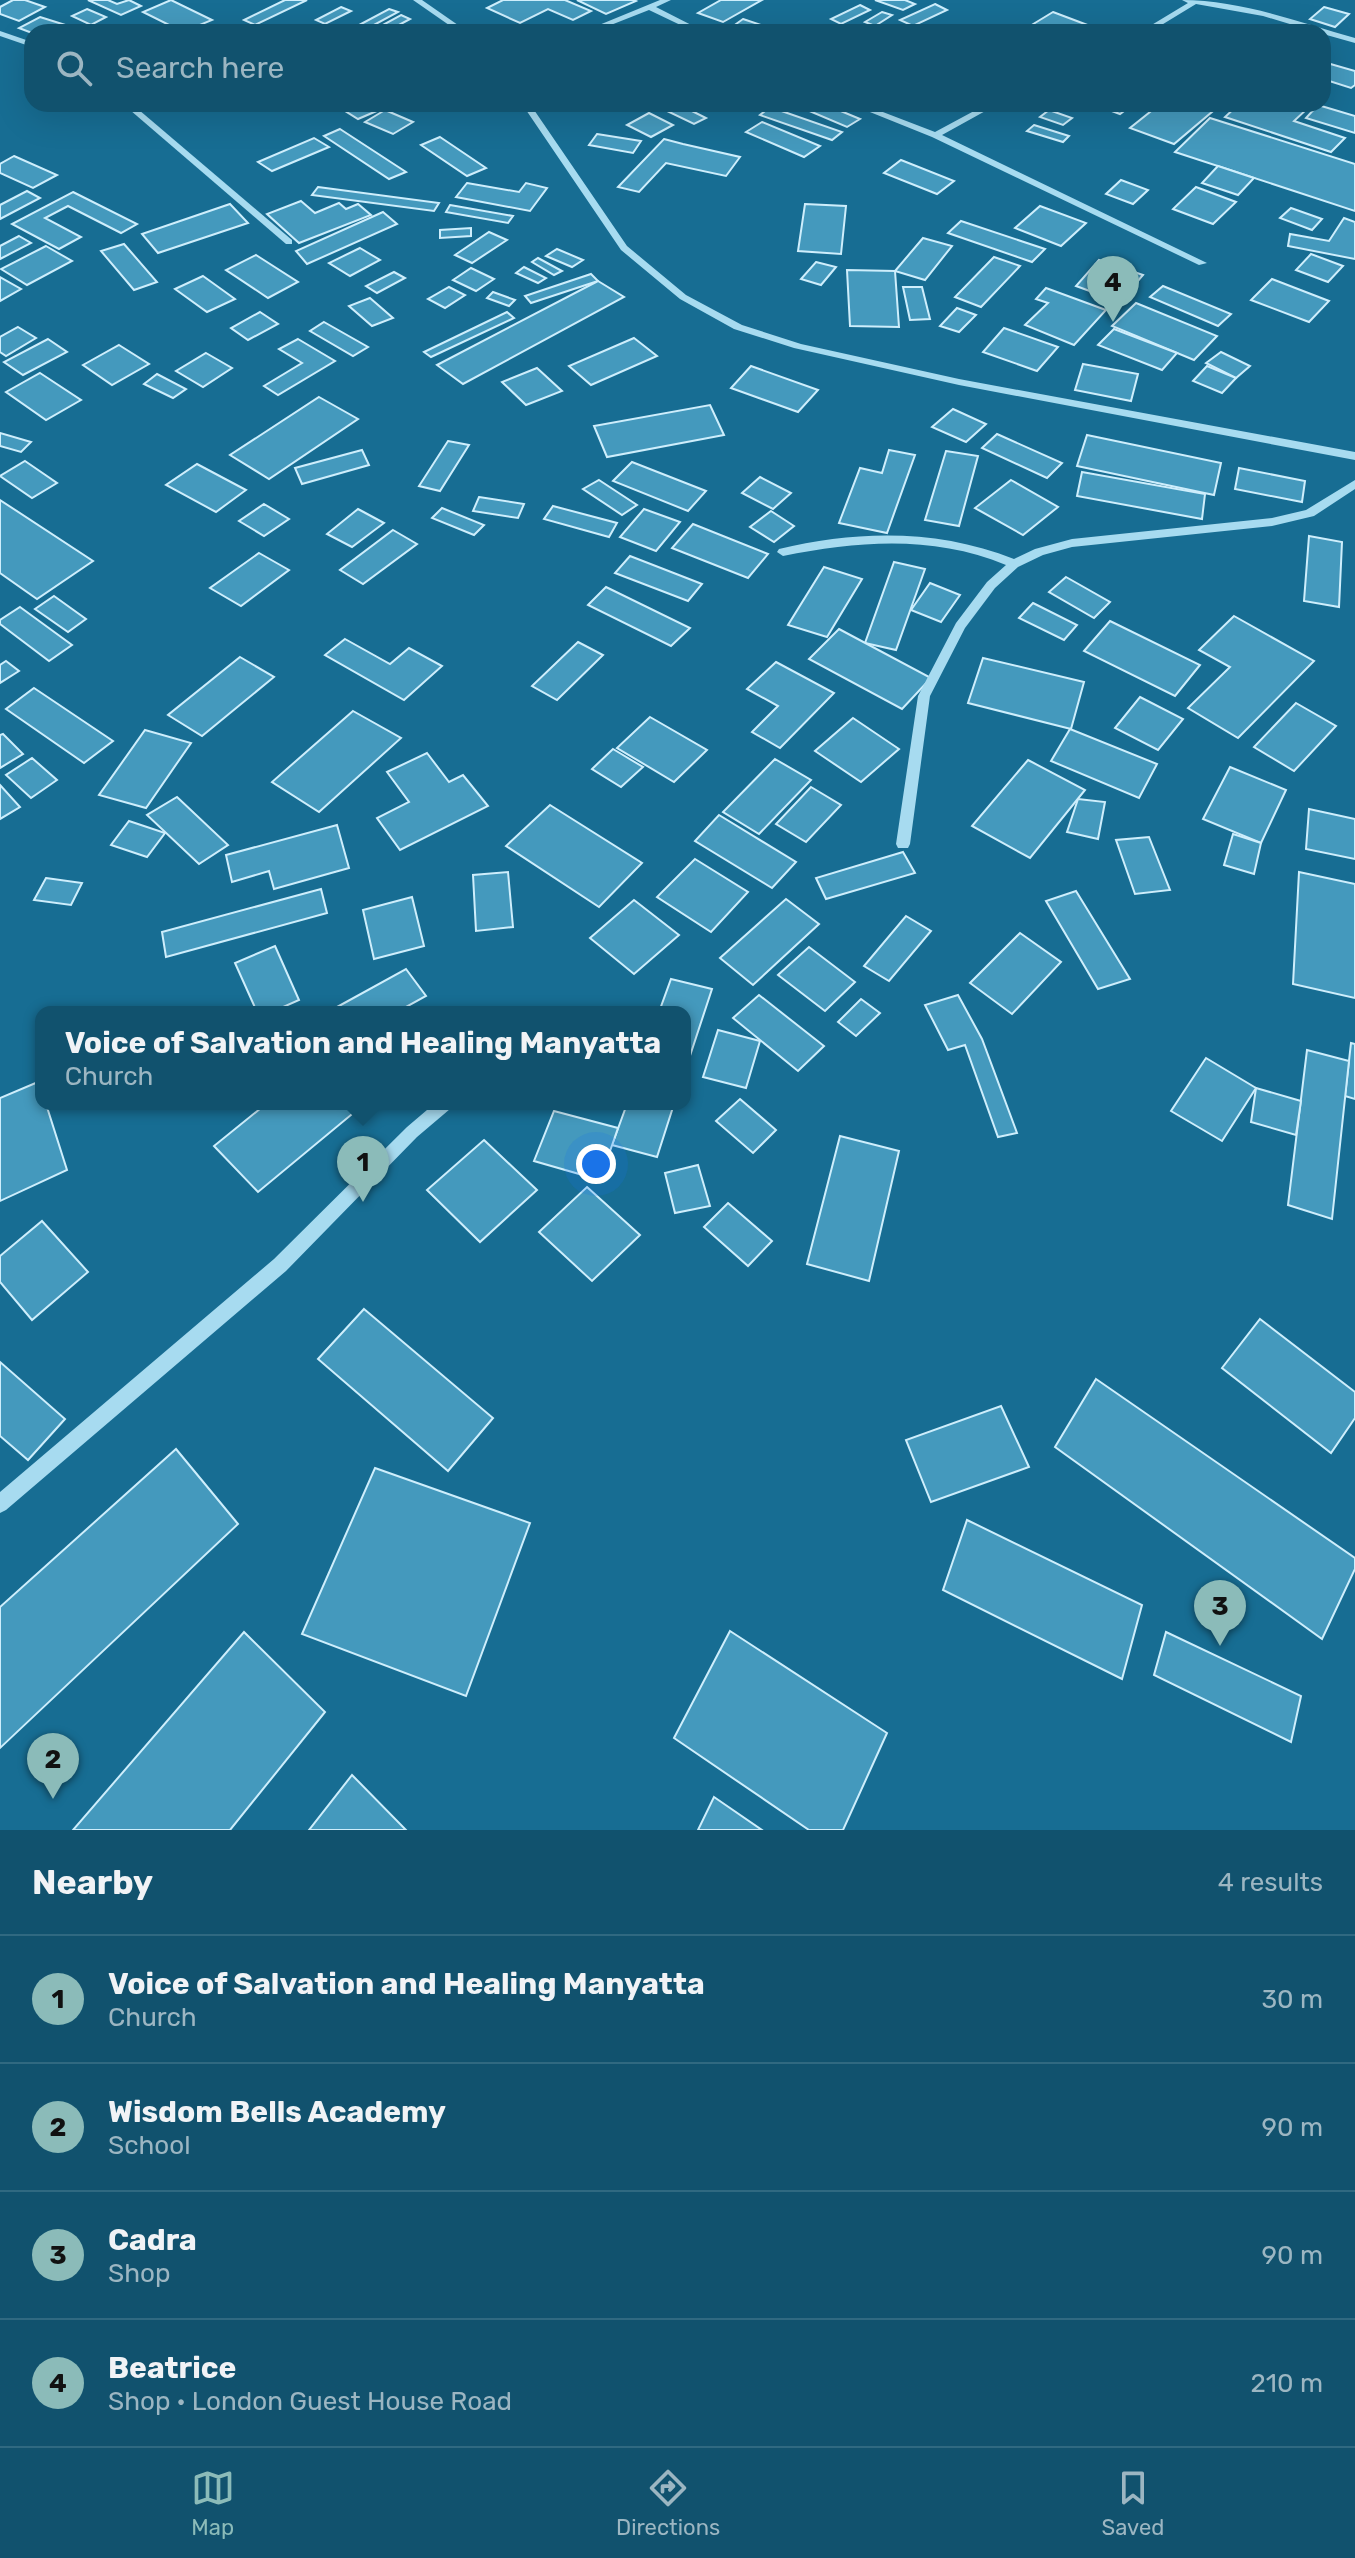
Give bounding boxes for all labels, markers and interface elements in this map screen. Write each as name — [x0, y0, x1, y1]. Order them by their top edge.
search box — [24, 24, 1331, 112]
icon: search — [52, 46, 96, 90]
text: Search here — [116, 50, 284, 86]
pin: 4 — [1087, 256, 1139, 322]
popup — [35, 1006, 691, 1110]
text: Voice of Salvation and Healing Manyatta — [65, 1025, 661, 1061]
text: Church — [65, 1061, 153, 1092]
pin: 1 — [337, 1136, 389, 1202]
your location — [576, 1144, 616, 1184]
pin: 3 — [1194, 1580, 1246, 1646]
pin: 2 — [27, 1733, 79, 1799]
text: Nearby — [32, 1862, 153, 1903]
text: 4 results — [1218, 1867, 1323, 1898]
text: Voice of Salvation and Healing Manyatta — [108, 1966, 705, 2002]
text: 1 — [52, 1984, 64, 2015]
text: 30 m — [1261, 1984, 1323, 2015]
text: Church — [108, 2002, 197, 2033]
text: Wisdom Bells Academy — [108, 2094, 446, 2130]
text: 2 — [50, 2112, 66, 2143]
text: 90 m — [1262, 2112, 1323, 2143]
text: School — [108, 2130, 191, 2161]
text: Cadra — [108, 2222, 197, 2258]
text: 3 — [49, 2240, 67, 2271]
text: 90 m — [1262, 2240, 1323, 2271]
text: Shop — [108, 2258, 170, 2289]
text: Beatrice — [108, 2350, 236, 2386]
text: 4 — [49, 2368, 67, 2399]
text: 210 m — [1251, 2368, 1323, 2399]
text: Shop · London Guest House Road — [108, 2386, 512, 2417]
tab: Map — [191, 2466, 235, 2541]
tab: Directions — [616, 2466, 720, 2541]
tab: Saved — [1102, 2466, 1164, 2541]

